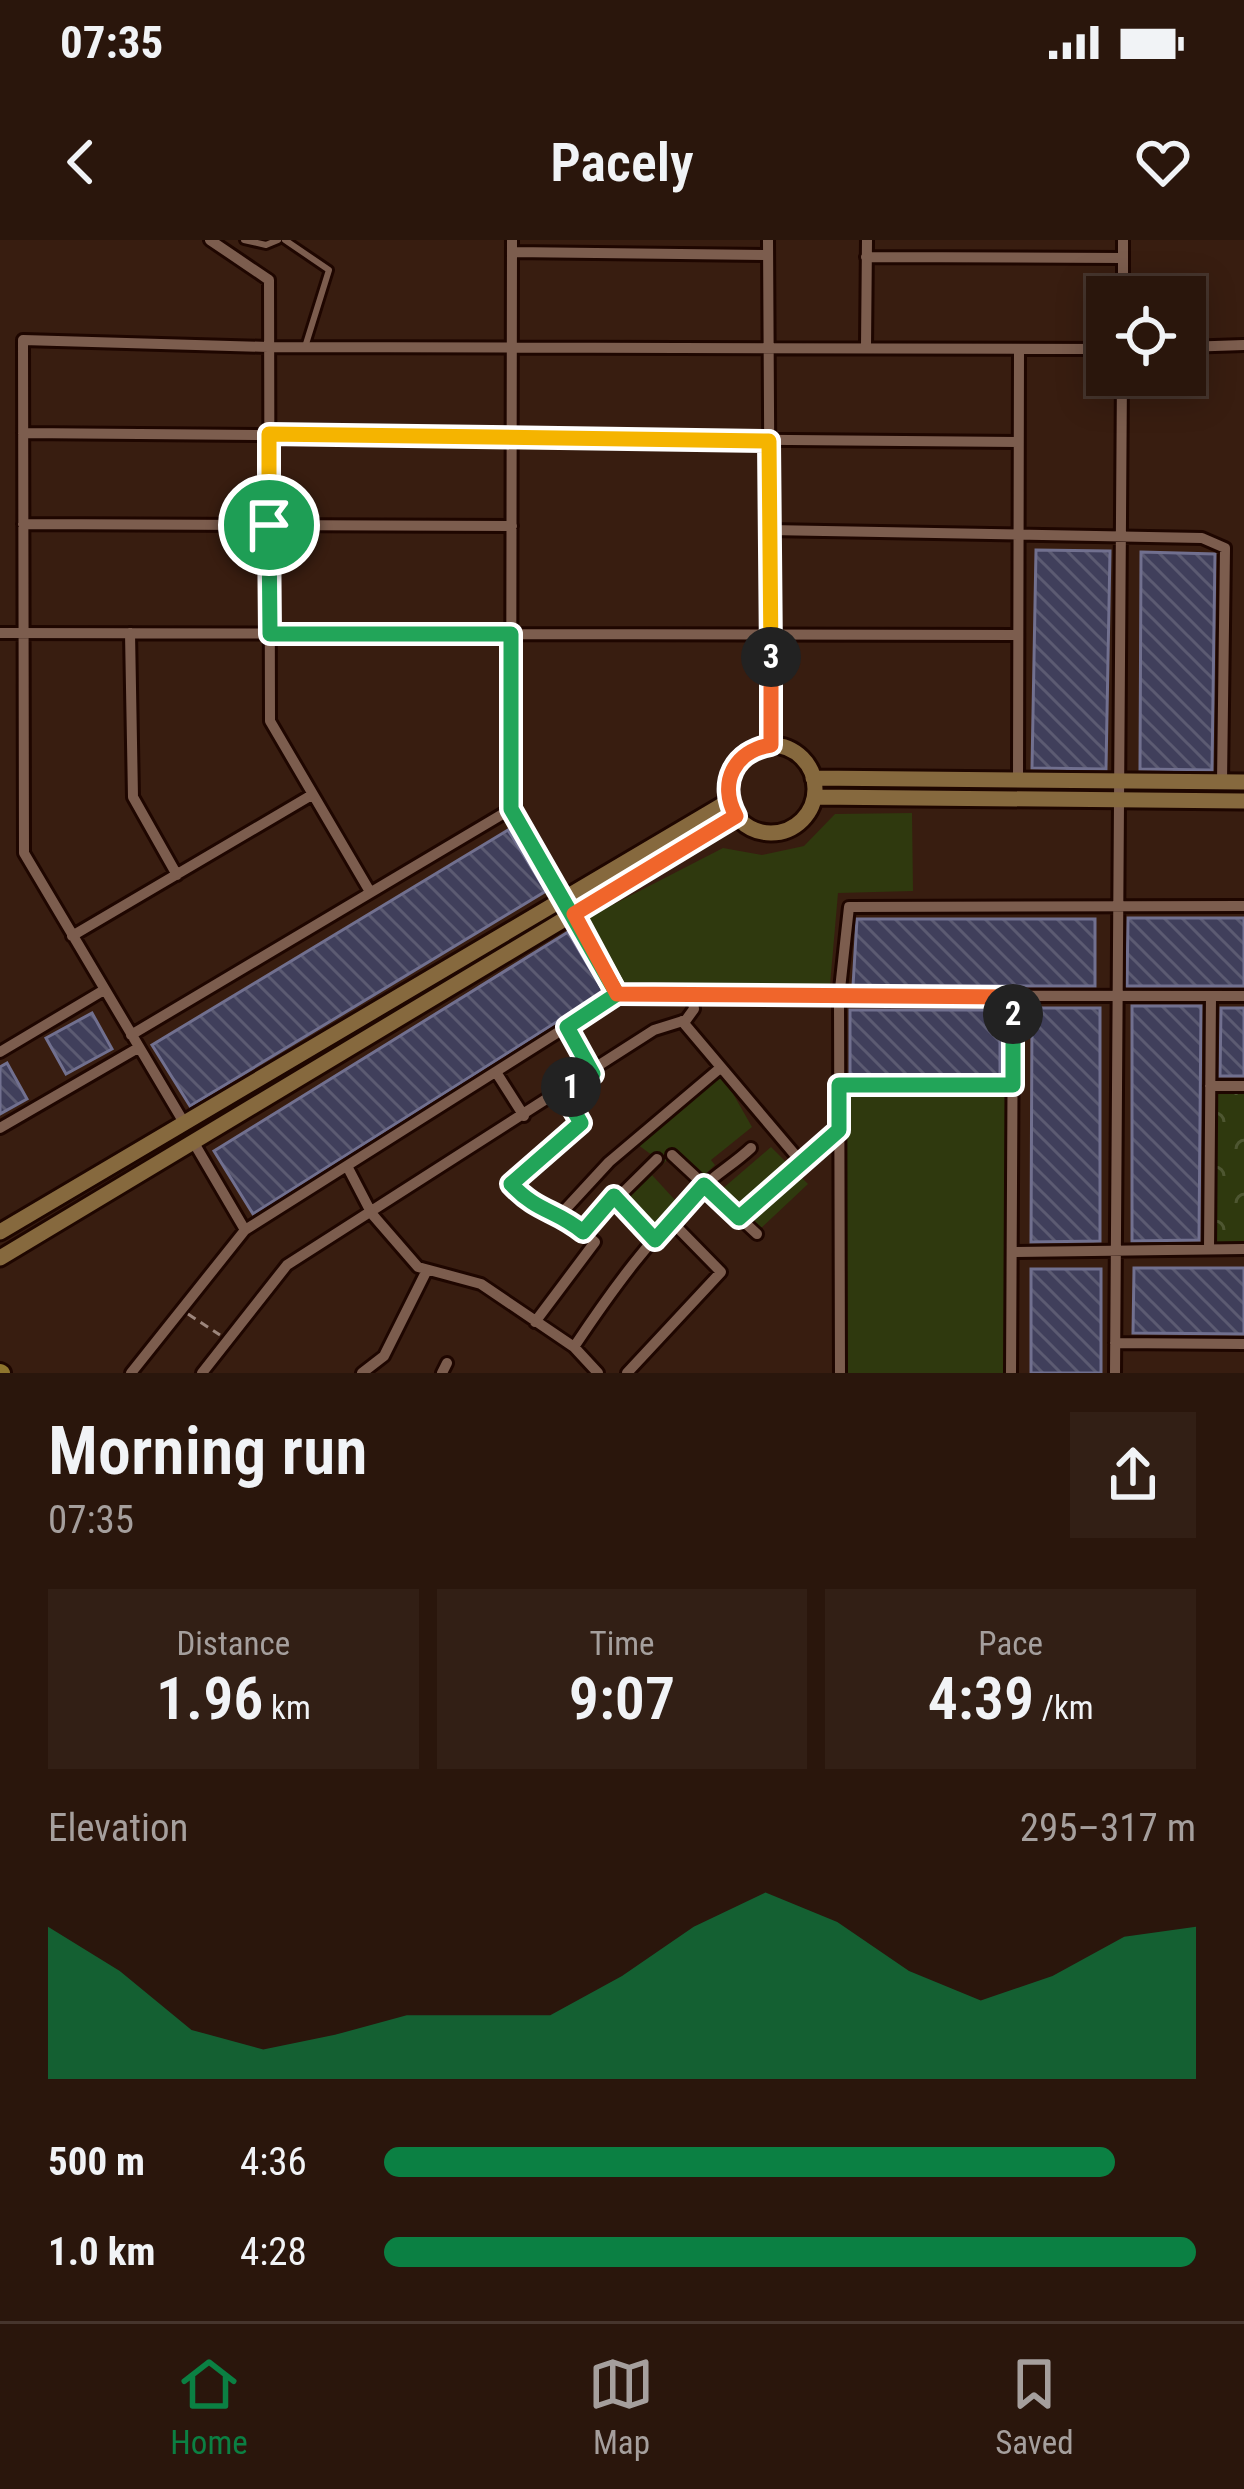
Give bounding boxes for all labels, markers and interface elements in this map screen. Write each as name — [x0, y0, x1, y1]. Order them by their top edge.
text: 07:35 — [60, 16, 163, 69]
icon: back — [48, 129, 114, 195]
icon: heart — [1130, 129, 1196, 195]
text: Pacely — [550, 131, 694, 194]
map controls — [1086, 276, 1206, 396]
button: locate — [1086, 276, 1206, 396]
pin — [218, 474, 320, 576]
icon: arrive — [236, 492, 302, 558]
pin: 3 — [741, 627, 801, 687]
text: 3 — [763, 637, 779, 676]
pin: 2 — [983, 984, 1043, 1044]
text: 2 — [1005, 994, 1021, 1033]
pin: 1 — [541, 1057, 601, 1117]
text: 1 — [563, 1067, 579, 1106]
button: share — [1070, 1412, 1196, 1538]
text: Morning run — [48, 1413, 368, 1490]
text: 07:35 — [48, 1497, 134, 1543]
text: Distance — [176, 1624, 290, 1663]
text: Time — [589, 1624, 655, 1663]
text: Pace — [978, 1624, 1043, 1663]
text: 1.96 — [156, 1663, 263, 1734]
text: 9:07 — [569, 1663, 675, 1734]
text: 4:39 — [928, 1663, 1034, 1734]
text: km — [263, 1688, 311, 1727]
text: /km — [1034, 1688, 1094, 1727]
text: Elevation — [48, 1805, 188, 1851]
text: 295–317 m — [1020, 1805, 1196, 1851]
text: 500 m — [48, 2139, 145, 2185]
text: 4:36 — [240, 2139, 307, 2185]
text: 1.0 km — [48, 2229, 155, 2275]
text: 4:28 — [240, 2229, 307, 2275]
tab: Home — [170, 2351, 248, 2462]
tab: Map — [588, 2351, 654, 2462]
tab: Saved — [995, 2351, 1074, 2462]

